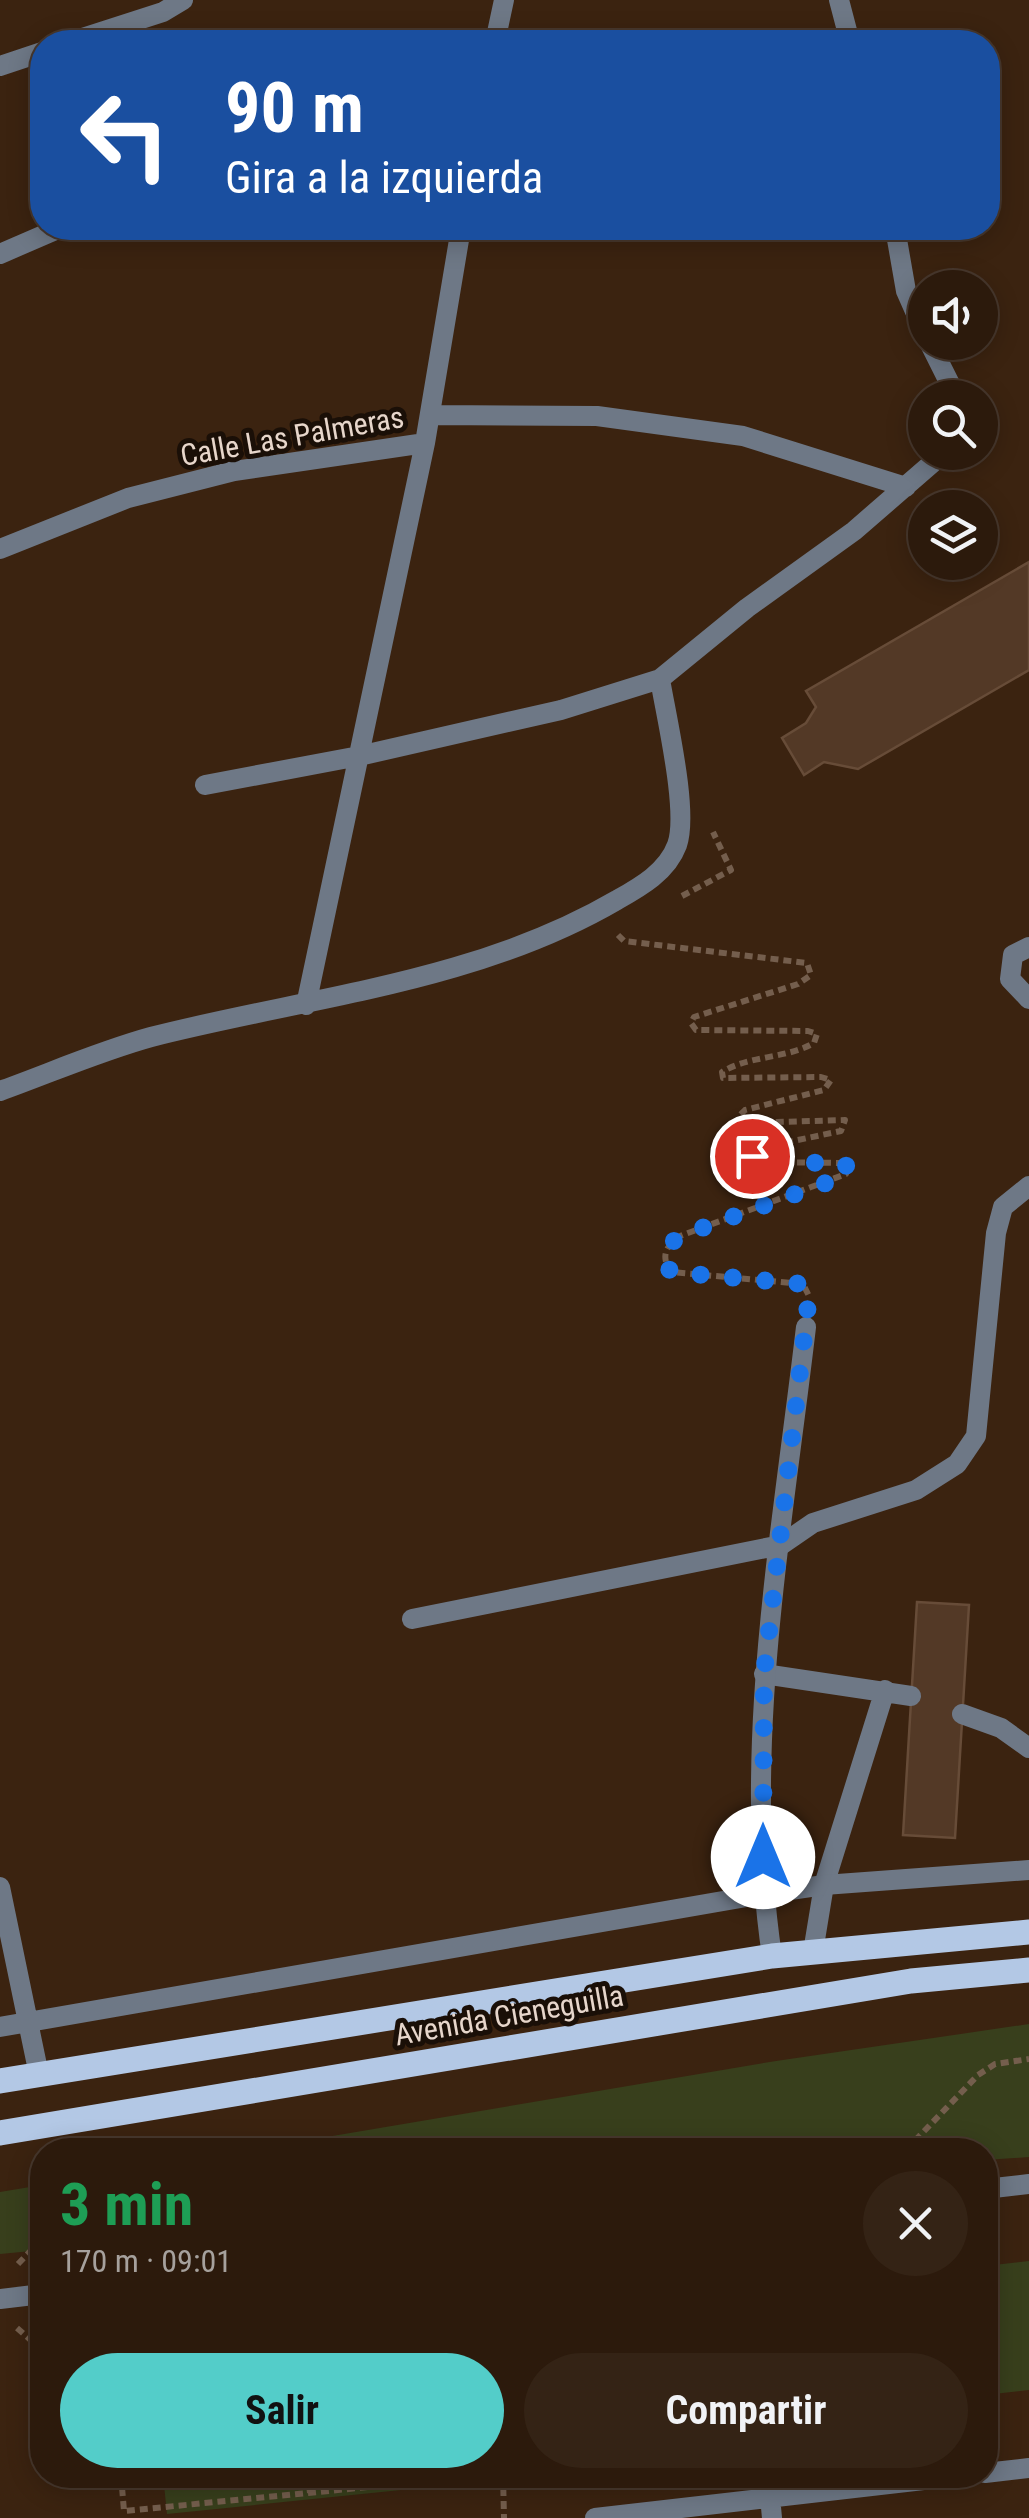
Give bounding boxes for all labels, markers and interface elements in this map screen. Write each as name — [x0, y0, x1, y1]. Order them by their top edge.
text: 90 m — [225, 67, 364, 149]
icon: left — [60, 70, 190, 200]
text: Gira a la izquierda — [225, 151, 543, 204]
map controls — [908, 270, 998, 580]
button: sound — [908, 270, 998, 360]
button: search — [908, 380, 998, 470]
street label: Calle Las Palmeras — [178, 399, 406, 473]
button: layers — [908, 490, 998, 580]
pin — [710, 1114, 795, 1199]
icon: arrive — [725, 1129, 780, 1184]
position arrow — [711, 1805, 815, 1909]
street label: Avenida Cieneguilla — [392, 1978, 626, 2052]
text: 3 min — [60, 2169, 193, 2240]
button: close — [863, 2171, 968, 2276]
text: 170 m · 09:01 — [60, 2242, 232, 2280]
button: Salir — [60, 2353, 504, 2468]
button: Compartir — [524, 2353, 968, 2468]

